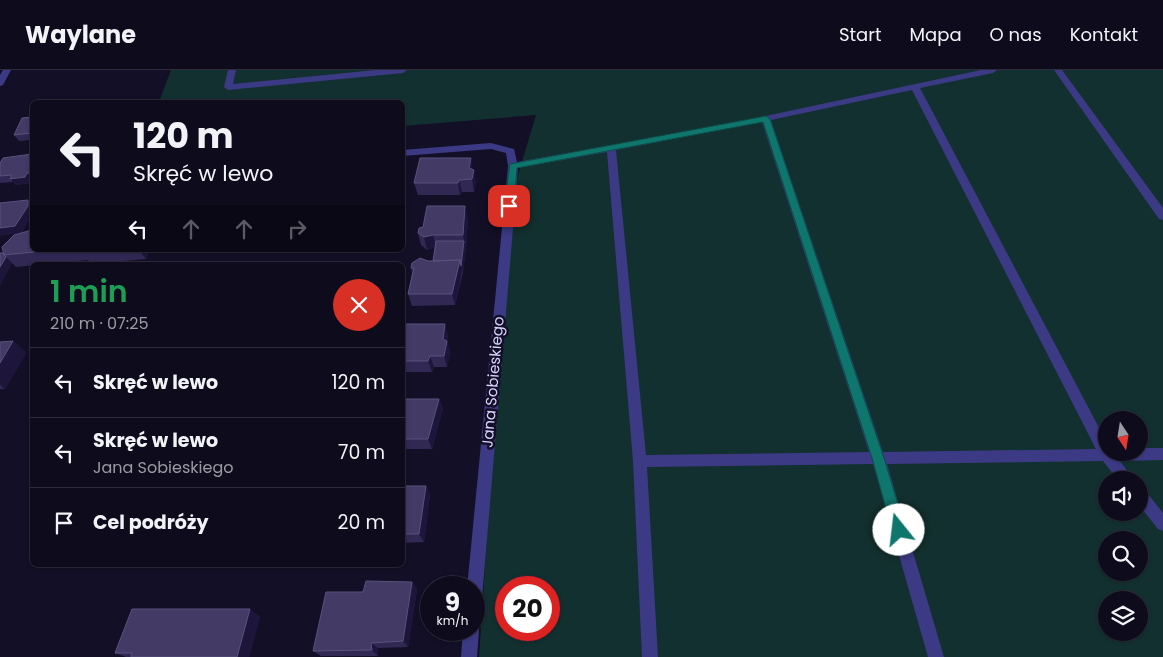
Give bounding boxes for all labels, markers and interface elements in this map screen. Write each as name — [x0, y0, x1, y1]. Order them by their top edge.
text: Waylane — [25, 18, 136, 51]
text: Start — [839, 22, 882, 47]
text: Mapa — [910, 22, 962, 47]
text: O nas — [990, 22, 1042, 47]
text: Kontakt — [1070, 22, 1138, 47]
text: 120 m — [133, 111, 233, 160]
icon: left — [50, 120, 115, 185]
text: Skręć w lewo — [133, 158, 273, 189]
pin — [488, 185, 530, 227]
icon: arrive — [495, 192, 523, 220]
icon: left — [124, 215, 152, 243]
icon: ahead — [177, 215, 205, 243]
icon: ahead — [230, 215, 258, 243]
icon: right — [283, 215, 311, 243]
text: 1 min — [50, 270, 128, 313]
button: close — [333, 279, 385, 331]
text: 210 m · 07:25 — [50, 312, 149, 335]
street label: Jana Sobieskiego — [476, 315, 509, 448]
icon: left — [50, 369, 78, 397]
text: Skręć w lewo — [93, 369, 218, 396]
text: 120 m — [331, 369, 385, 396]
north arrow — [1098, 411, 1148, 461]
map controls — [1098, 411, 1148, 641]
text: Skręć w lewo — [93, 427, 218, 454]
icon: left — [50, 439, 78, 467]
text: 70 m — [338, 439, 385, 466]
text: Jana Sobieskiego — [93, 456, 233, 479]
button: sound — [1098, 471, 1148, 521]
position arrow — [872, 503, 924, 555]
icon: arrive — [50, 509, 78, 537]
text: Cel podróży — [93, 509, 208, 536]
text: 20 m — [337, 509, 385, 536]
button: search — [1098, 531, 1148, 581]
speed limit sign: 20 — [495, 576, 560, 641]
text: 9 — [445, 585, 460, 620]
button: layers — [1098, 591, 1148, 641]
text: km/h — [437, 612, 468, 629]

